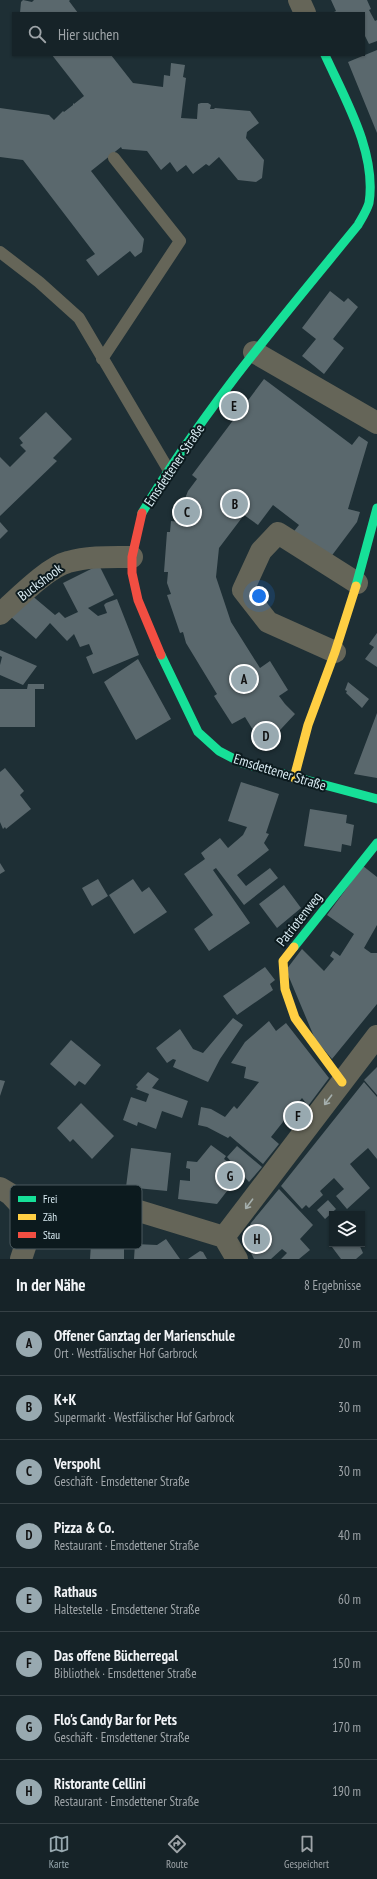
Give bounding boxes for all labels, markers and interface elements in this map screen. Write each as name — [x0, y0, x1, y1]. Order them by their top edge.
search box — [12, 12, 365, 56]
icon: search — [26, 23, 48, 45]
text: Hier suchen — [58, 25, 119, 44]
pin: E — [221, 391, 247, 421]
street label: Emsdettener Straße — [140, 420, 208, 510]
pin: B — [222, 489, 248, 519]
pin: C — [174, 497, 200, 527]
street label: Buckshook — [14, 559, 66, 605]
your location — [249, 586, 269, 606]
pin: A — [231, 664, 257, 694]
pin: D — [253, 721, 279, 751]
street label: Emsdettener Straße — [232, 749, 329, 795]
street label: Patriotenweg — [272, 888, 326, 950]
one-way arrow — [324, 1095, 332, 1106]
pin: F — [285, 1101, 311, 1131]
pin: G — [217, 1161, 243, 1191]
legend — [10, 1185, 142, 1249]
text: Frei — [43, 1192, 58, 1206]
one-way arrow — [245, 1198, 253, 1209]
text: Zäh — [43, 1210, 57, 1224]
map controls — [329, 1211, 365, 1247]
button: layers — [329, 1211, 365, 1247]
pin: H — [244, 1224, 270, 1254]
text: Stau — [43, 1228, 60, 1242]
text: In der Nähe — [16, 1274, 86, 1296]
text: 8 Ergebnisse — [304, 1277, 361, 1294]
text: Offener Ganztag der Marienschule — [54, 1326, 235, 1345]
text: A — [26, 1335, 32, 1352]
text: 20 m — [338, 1335, 361, 1352]
text: Ort · Westfälischer Hof Garbrock — [54, 1345, 197, 1362]
text: K+K — [54, 1390, 76, 1409]
text: B — [26, 1399, 32, 1416]
text: 30 m — [338, 1399, 361, 1416]
text: Supermarkt · Westfälischer Hof Garbrock — [54, 1409, 234, 1426]
text: Verspohl — [54, 1454, 100, 1473]
text: C — [26, 1463, 32, 1480]
text: 30 m — [338, 1463, 361, 1480]
text: Geschäft · Emsdettener Straße — [54, 1473, 190, 1490]
text: Pizza & Co. — [54, 1518, 114, 1537]
text: D — [26, 1527, 32, 1544]
text: 40 m — [338, 1527, 361, 1544]
text: Restaurant · Emsdettener Straße — [54, 1537, 199, 1554]
text: Rathaus — [54, 1582, 97, 1601]
text: E — [26, 1591, 32, 1608]
text: 60 m — [338, 1591, 361, 1608]
text: Haltestelle · Emsdettener Straße — [54, 1601, 200, 1618]
text: Das offene Bücherregal — [54, 1646, 178, 1665]
text: F — [26, 1655, 32, 1672]
text: 150 m — [332, 1655, 361, 1672]
text: Bibliothek · Emsdettener Straße — [54, 1665, 197, 1682]
text: Flo's Candy Bar for Pets — [54, 1710, 177, 1729]
text: G — [26, 1719, 32, 1736]
text: 170 m — [332, 1719, 361, 1736]
text: Geschäft · Emsdettener Straße — [54, 1729, 190, 1746]
text: Ristorante Cellini — [54, 1774, 146, 1793]
text: H — [26, 1783, 32, 1800]
text: 190 m — [332, 1783, 361, 1800]
text: Restaurant · Emsdettener Straße — [54, 1793, 199, 1810]
tab: Karte — [48, 1833, 70, 1871]
tab: Route — [166, 1833, 188, 1871]
tab: Gespeichert — [284, 1833, 329, 1871]

